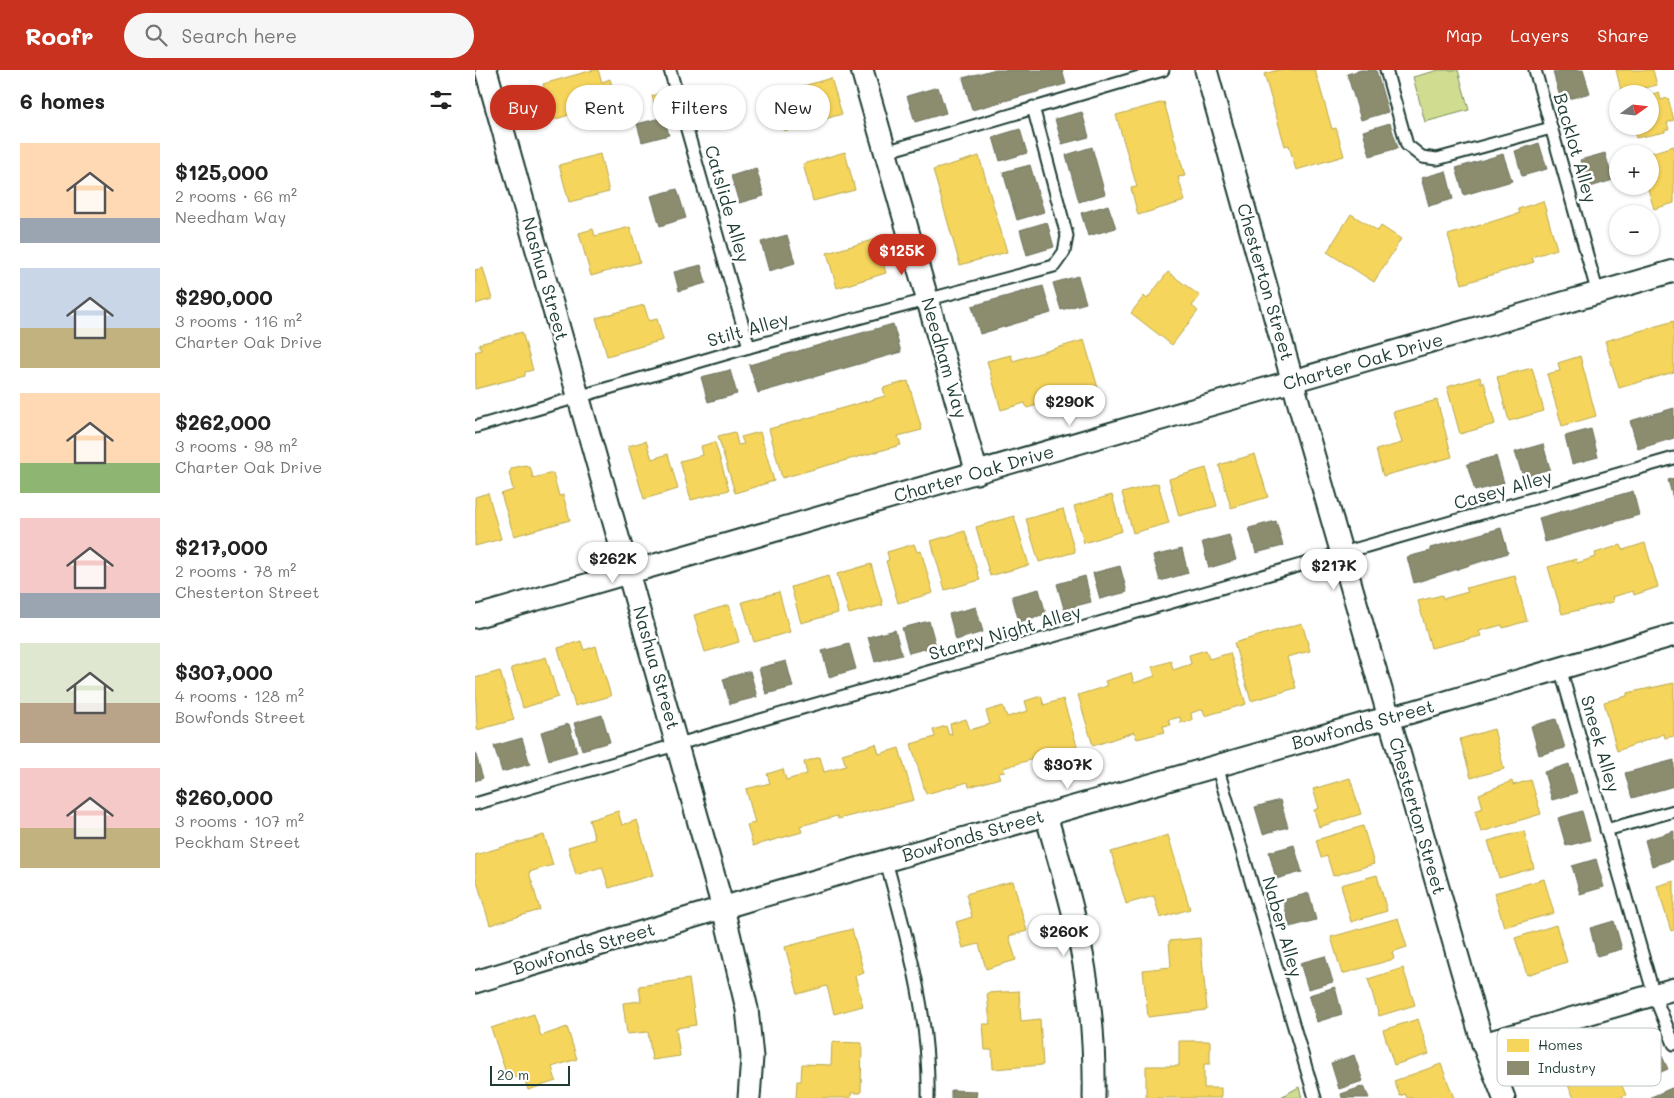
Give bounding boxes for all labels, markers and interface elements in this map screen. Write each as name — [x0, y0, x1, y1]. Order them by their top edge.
search box — [124, 13, 474, 58]
text: Roofr — [25, 20, 94, 51]
icon: search — [142, 21, 170, 49]
text: Search here — [182, 23, 297, 48]
text: Map — [1446, 23, 1482, 47]
text: Layers — [1510, 23, 1569, 47]
text: Share — [1597, 23, 1649, 47]
chip: Buy — [490, 85, 556, 130]
chip: Rent — [566, 85, 643, 130]
chip: Filters — [653, 85, 746, 130]
chip: New — [756, 85, 830, 130]
north arrow — [1609, 85, 1659, 135]
map controls — [1609, 85, 1659, 255]
icon: filters — [427, 86, 455, 114]
text: 6 homes — [20, 87, 105, 114]
street label: Backlot Alley — [1549, 90, 1603, 206]
street label: Catslide Alley — [700, 142, 756, 265]
button: + — [1609, 145, 1659, 195]
text: $125,000 — [175, 158, 268, 185]
icon: home — [60, 163, 120, 223]
text: 2 rooms · 66 m² — [175, 185, 297, 206]
street label: Chesterton Street — [1232, 200, 1300, 363]
button: − — [1609, 205, 1659, 255]
text: Needham Way — [175, 206, 286, 227]
street label: Nashua Street — [517, 214, 575, 343]
pin: $125K — [867, 234, 937, 276]
text: $125K — [879, 239, 925, 260]
text: $290,000 — [175, 283, 273, 310]
icon: home — [60, 288, 120, 348]
street label: Needham Way — [916, 294, 974, 421]
street label: Stilt Alley — [704, 306, 791, 352]
text: 3 rooms · 116 m² — [175, 310, 302, 331]
street label: Charter Oak Drive — [1280, 327, 1446, 395]
text: Charter Oak Drive — [175, 331, 322, 352]
pin: $290K — [1035, 384, 1105, 427]
text: $290K — [1045, 390, 1095, 411]
text: $262,000 — [175, 408, 271, 435]
icon: home — [60, 413, 120, 473]
text: 3 rooms · 98 m² — [175, 435, 297, 456]
street label: Charter Oak Drive — [891, 439, 1057, 507]
text: Charter Oak Drive — [175, 456, 322, 477]
street label: Casey Alley — [1451, 464, 1555, 515]
text: $217,000 — [175, 533, 268, 560]
icon: home — [60, 538, 120, 598]
pin: $262K — [578, 542, 648, 584]
text: $262K — [589, 547, 637, 568]
pin: $217K — [1299, 548, 1369, 591]
text: $217K — [1311, 554, 1357, 575]
text: 2 rooms · 78 m² — [175, 560, 296, 581]
text: Chesterton Street — [175, 581, 320, 602]
street label: Starry Night Alley — [926, 599, 1084, 665]
street label: Nashua Street — [628, 603, 686, 732]
text: $307,000 — [175, 658, 273, 685]
icon: home — [60, 663, 120, 723]
text: 4 rooms · 128 m² — [175, 685, 304, 706]
street label: Sneek Alley — [1576, 692, 1626, 795]
street label: Bowfonds Street — [1289, 693, 1437, 755]
text: Bowfonds Street — [175, 706, 305, 727]
street label: Chesterton Street — [1384, 734, 1452, 897]
pin: $307K — [1033, 748, 1103, 790]
text: $307K — [1043, 753, 1093, 774]
text: $260,000 — [175, 783, 273, 810]
icon: home — [60, 788, 120, 848]
street label: Bowfonds Street — [899, 803, 1047, 867]
text: 3 rooms · 107 m² — [175, 810, 304, 831]
text: Peckham Street — [175, 831, 300, 852]
street label: Naber Alley — [1257, 873, 1309, 980]
pin: $260K — [1029, 914, 1099, 957]
street label: Bowfonds Street — [510, 916, 658, 980]
text: $260K — [1039, 920, 1089, 941]
legend — [1497, 1028, 1661, 1086]
text: Homes — [1538, 1035, 1583, 1054]
text: Industry — [1538, 1058, 1596, 1077]
scale bar — [490, 1063, 570, 1086]
text: 20 m — [497, 1065, 529, 1084]

